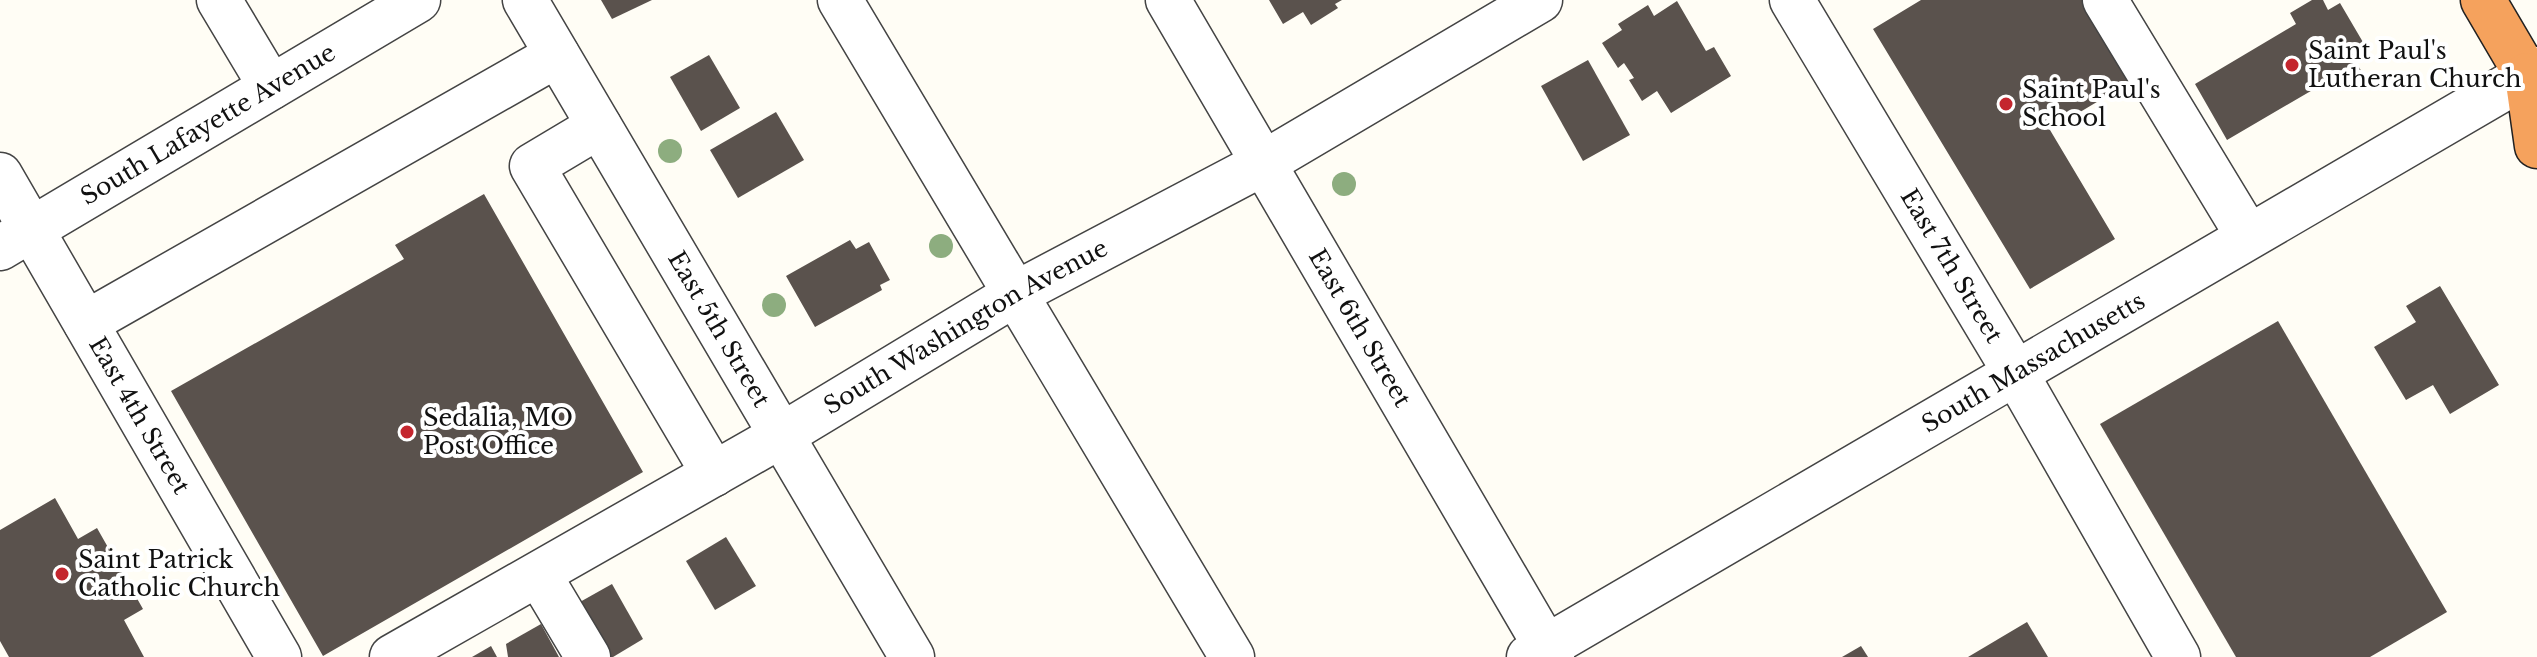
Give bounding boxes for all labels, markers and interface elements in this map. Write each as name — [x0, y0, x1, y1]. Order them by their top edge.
place label: Saint Paul's Lutheran Church — [2308, 36, 2521, 93]
street label: South Lafayette Avenue — [75, 37, 340, 211]
marker: Saint Paul's Lutheran Church — [2283, 56, 2301, 74]
place label: Saint Paul's School — [2022, 75, 2161, 132]
marker: Saint Paul's School — [1997, 95, 2015, 113]
street label: East 7th Street — [1895, 183, 2009, 348]
street label: South Washington Avenue — [818, 233, 1112, 420]
street label: East 6th Street — [1303, 244, 1418, 412]
street label: East 5th Street — [662, 246, 776, 412]
street label: South Massachusetts — [1916, 286, 2150, 439]
street label: East 4th Street — [83, 332, 196, 499]
place label: Sedalia, MO Post Office — [423, 403, 573, 460]
marker: Sedalia, MO Post Office — [398, 423, 416, 441]
place label: Saint Patrick Catholic Church — [78, 545, 280, 602]
marker: Saint Patrick Catholic Church — [53, 565, 71, 583]

